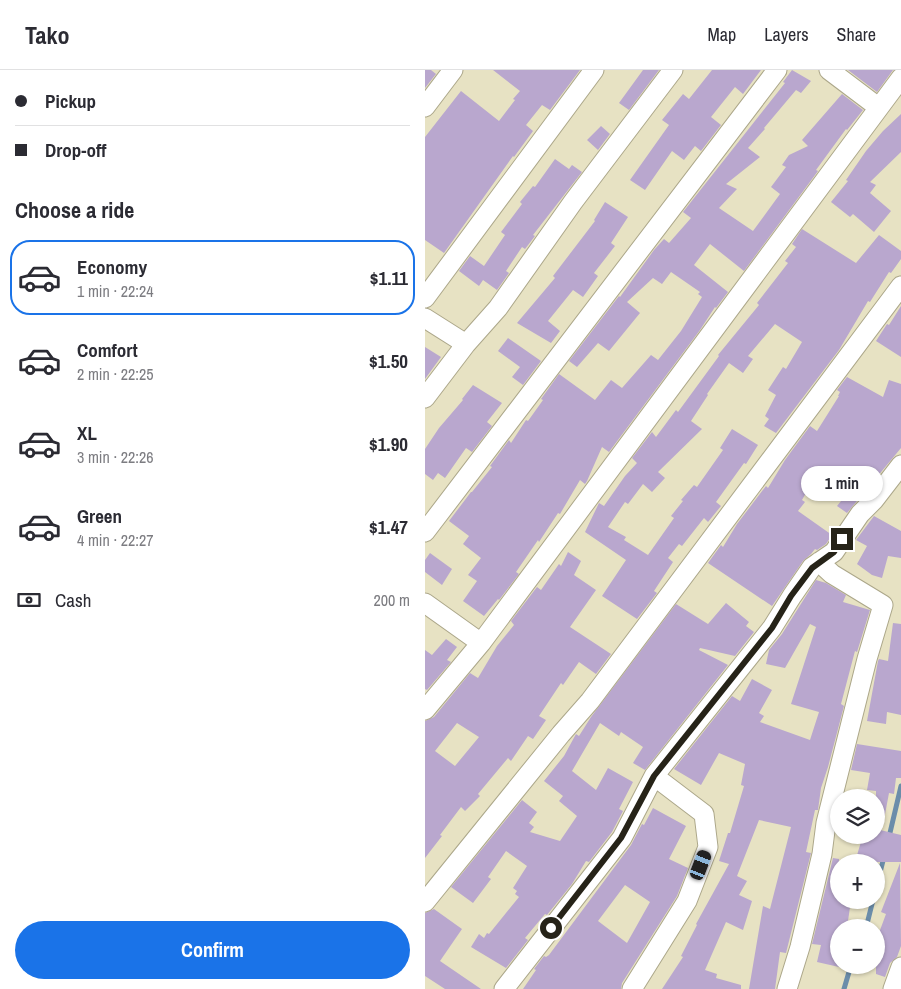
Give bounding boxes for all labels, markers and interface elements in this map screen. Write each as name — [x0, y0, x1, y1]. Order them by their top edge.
text: Tako — [25, 19, 70, 51]
text: Map — [708, 22, 736, 47]
text: Layers — [764, 22, 809, 47]
text: Share — [837, 22, 876, 47]
text: Pickup — [45, 88, 96, 114]
text: Drop-off — [45, 137, 106, 163]
text: Choose a ride — [15, 195, 134, 225]
text: Economy — [77, 254, 147, 280]
icon: car — [17, 255, 62, 300]
text: $1.11 — [370, 265, 408, 291]
text: 1 min · 22:24 — [77, 280, 154, 302]
text: Comfort — [77, 337, 138, 363]
icon: car — [17, 338, 62, 383]
text: $1.50 — [369, 348, 408, 374]
text: 2 min · 22:25 — [77, 363, 154, 385]
text: XL — [77, 420, 97, 446]
icon: car — [17, 421, 62, 466]
text: $1.90 — [369, 431, 408, 457]
text: 3 min · 22:26 — [77, 446, 154, 468]
callout: 1 min — [801, 466, 883, 502]
text: 1 min — [825, 472, 859, 494]
text: Green — [77, 503, 122, 529]
icon: car — [17, 504, 62, 549]
text: $1.47 — [369, 514, 408, 540]
route end — [831, 528, 853, 550]
text: 4 min · 22:27 — [77, 529, 154, 551]
icon: cash — [15, 586, 43, 614]
text: Cash — [55, 587, 91, 613]
text: 200 m — [374, 589, 410, 611]
map controls — [830, 789, 885, 974]
button: layers — [830, 789, 885, 844]
car — [688, 848, 713, 882]
button: + — [830, 854, 885, 909]
route start — [540, 917, 562, 939]
button: − — [830, 919, 885, 974]
button: Confirm — [15, 921, 410, 979]

